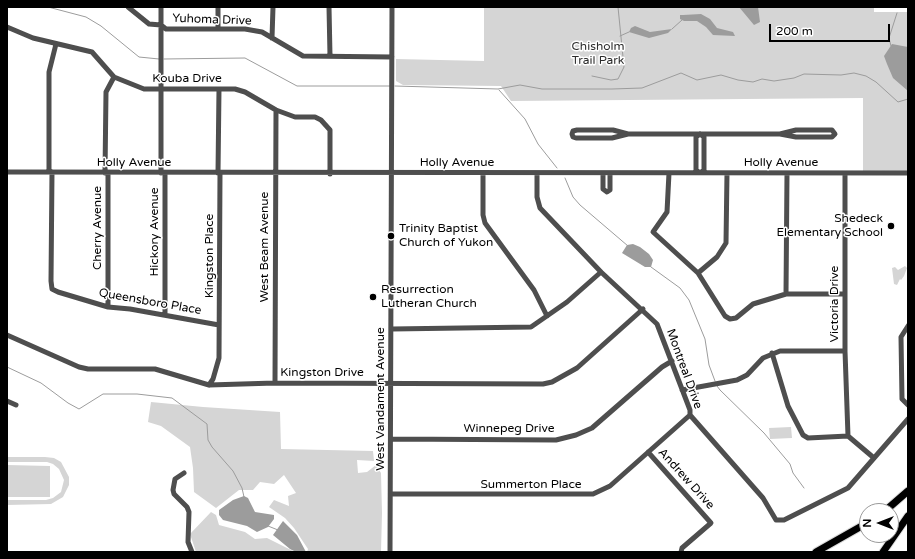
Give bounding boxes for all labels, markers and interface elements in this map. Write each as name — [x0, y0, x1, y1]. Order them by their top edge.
street label: Yuhoma Drive — [172, 11, 252, 29]
scale bar — [771, 16, 892, 42]
text: 200 m — [776, 24, 813, 38]
park label: Chisholm Trail Park — [571, 40, 625, 68]
street label: Kouba Drive — [152, 72, 222, 86]
street label: Holly Avenue — [97, 156, 171, 170]
street label: Holly Avenue — [420, 156, 494, 170]
street label: Holly Avenue — [744, 156, 818, 170]
street label: Cherry Avenue — [91, 186, 105, 270]
street label: Hickory Avenue — [148, 187, 162, 277]
street label: West Beam Avenue — [258, 192, 272, 302]
place label: Shedeck Elementary School — [776, 212, 883, 240]
street label: Kingston Place — [203, 214, 217, 298]
marker: Shedeck Elementary School — [886, 221, 896, 231]
place label: Trinity Baptist Church of Yukon — [399, 222, 493, 250]
marker: Trinity Baptist Church of Yukon — [386, 231, 396, 241]
street label: Victoria Drive — [828, 266, 842, 342]
place label: Resurrection Lutheran Church — [381, 283, 477, 311]
street label: Queensboro Place — [97, 286, 203, 318]
marker: Resurrection Lutheran Church — [368, 292, 378, 302]
street label: West Vandament Avenue — [374, 327, 388, 471]
street label: Montreal Drive — [663, 327, 705, 411]
street label: Kingston Drive — [280, 366, 364, 380]
street label: Winnepeg Drive — [463, 422, 555, 436]
street label: Andrew Drive — [655, 446, 717, 512]
street label: Summerton Place — [480, 478, 582, 492]
north arrow — [859, 503, 899, 543]
text: N — [861, 519, 874, 527]

